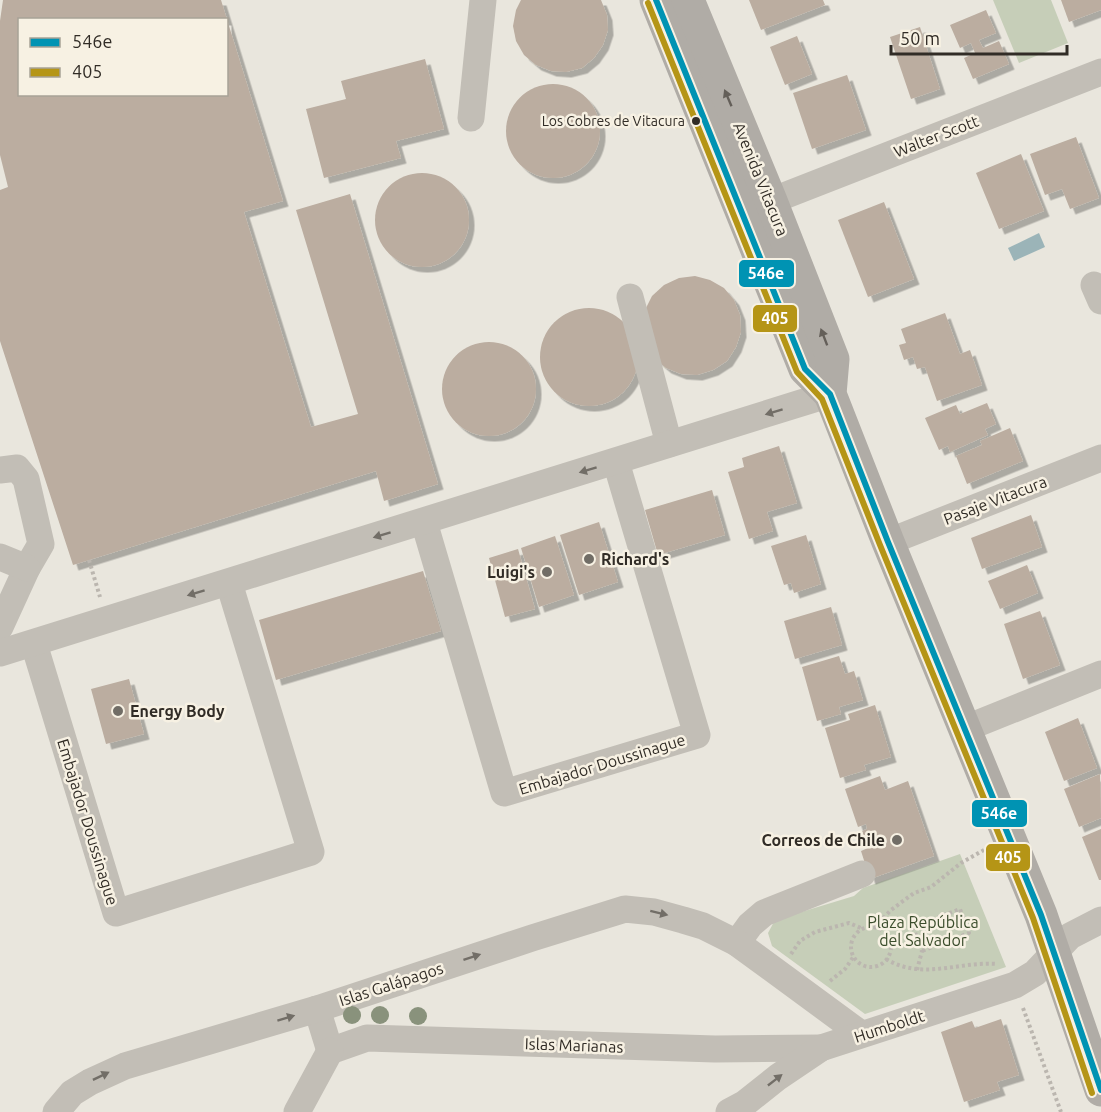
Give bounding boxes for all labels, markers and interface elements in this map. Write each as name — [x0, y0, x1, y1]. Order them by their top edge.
legend — [18, 18, 228, 96]
scale bar — [891, 18, 1066, 56]
text: 50 m — [900, 28, 940, 48]
text: 546e — [72, 31, 112, 51]
text: 405 — [72, 61, 102, 81]
one-way arrow — [723, 88, 733, 106]
street label: Walter Scott — [891, 111, 982, 160]
place label: Los Cobres de Vitacura — [542, 113, 685, 129]
marker: Los Cobres de Vitacura — [690, 115, 702, 127]
street label: Avenida Vitacura — [730, 120, 792, 238]
line badge: 546e — [738, 259, 795, 288]
text: 546e — [748, 264, 784, 282]
line badge: 405 — [752, 304, 798, 333]
text: 405 — [761, 309, 789, 327]
one-way arrow — [819, 328, 828, 346]
one-way arrow — [765, 407, 783, 417]
one-way arrow — [579, 466, 597, 475]
street label: Pasaje Vitacura — [941, 472, 1049, 528]
one-way arrow — [373, 531, 391, 540]
place label: Richard's — [601, 550, 669, 568]
marker: Richard's — [582, 552, 596, 566]
place label: Luigi's — [487, 563, 535, 581]
marker: Luigi's — [540, 565, 554, 579]
one-way arrow — [187, 589, 205, 598]
place label: Energy Body — [130, 702, 225, 720]
marker: Energy Body — [111, 704, 125, 718]
street label: Embajador Doussinague — [517, 730, 687, 798]
street label: Embajador Doussinague — [54, 737, 122, 907]
line badge: 546e — [971, 799, 1028, 828]
text: 546e — [981, 804, 1017, 822]
place label: Correos de Chile — [761, 831, 885, 849]
marker: Correos de Chile — [890, 833, 904, 847]
line badge: 405 — [985, 843, 1031, 872]
text: 405 — [994, 848, 1022, 866]
one-way arrow — [650, 909, 668, 919]
park label: Plaza República del Salvador — [867, 913, 979, 949]
one-way arrow — [463, 952, 481, 962]
street label: Islas Galápagos — [337, 959, 445, 1009]
street label: Humboldt — [852, 1006, 927, 1046]
one-way arrow — [277, 1013, 295, 1022]
street label: Islas Marianas — [524, 1034, 624, 1056]
one-way arrow — [92, 1072, 109, 1081]
one-way arrow — [766, 1074, 782, 1086]

